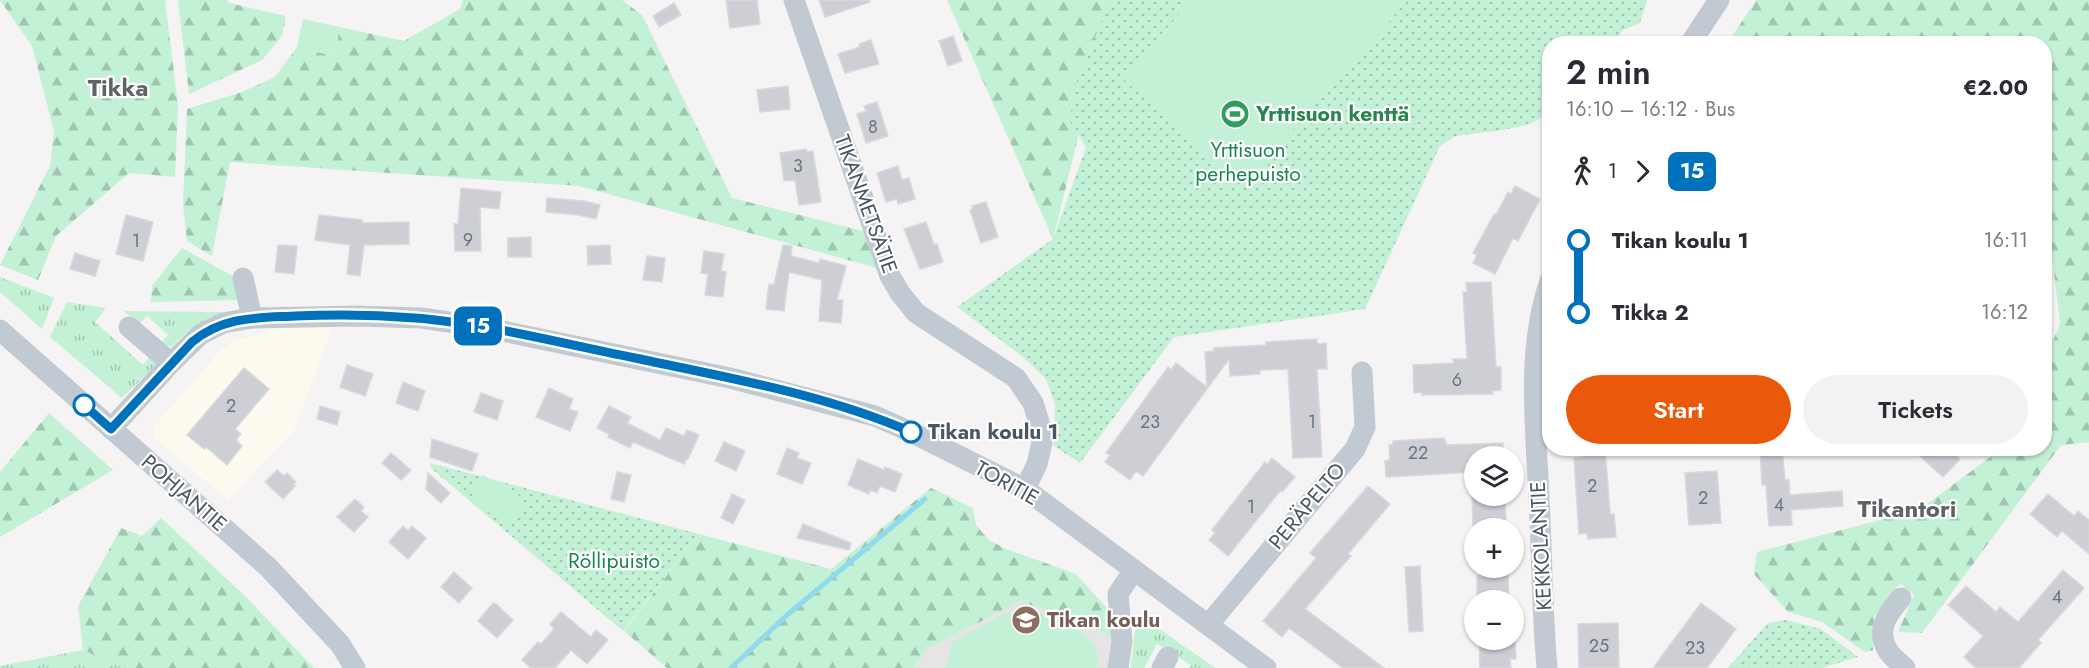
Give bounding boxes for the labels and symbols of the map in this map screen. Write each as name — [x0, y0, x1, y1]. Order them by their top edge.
district label: Tikka — [88, 70, 148, 105]
sports icon: Yrttisuon kenttä — [1219, 98, 1251, 130]
place label: Yrttisuon kenttä — [1255, 99, 1409, 129]
house number: 8 — [868, 114, 878, 140]
street label: TIKANMETSÄTIE — [827, 130, 905, 278]
park label: Yrttisuon perhepuisto — [1195, 135, 1301, 189]
house number: 3 — [793, 153, 803, 179]
house number: 9 — [463, 227, 473, 253]
house number: 1 — [132, 228, 140, 254]
line badge: 15 — [451, 306, 505, 346]
house number: 6 — [1452, 367, 1462, 393]
house number: 2 — [226, 393, 236, 419]
unlabelled marker — [73, 394, 95, 416]
house number: 23 — [1140, 409, 1160, 435]
house number: 1 — [1308, 409, 1316, 435]
place label: Tikan koulu 1 — [928, 417, 1058, 447]
marker: Tikan koulu 1 — [900, 421, 922, 443]
house number: 22 — [1408, 440, 1428, 466]
street label: POHJANTIE — [135, 447, 233, 539]
street label: TORITIE — [970, 453, 1044, 513]
street label: PERÄPELTO — [1262, 456, 1352, 556]
house number: 2 — [1587, 473, 1597, 499]
street label: KEKKOLANTIE — [1523, 481, 1559, 611]
house number: 2 — [1698, 485, 1708, 511]
district label: Tikantori — [1858, 491, 1956, 526]
house number: 4 — [1774, 492, 1784, 518]
house number: 1 — [1247, 494, 1255, 520]
park label: Röllipuisto — [568, 546, 660, 576]
house number: 4 — [2052, 584, 2062, 610]
school or university icon: Tikan koulu — [1010, 604, 1042, 636]
place label: Tikan koulu — [1047, 605, 1160, 635]
house number: 25 — [1589, 633, 1609, 659]
house number: 23 — [1685, 635, 1705, 661]

